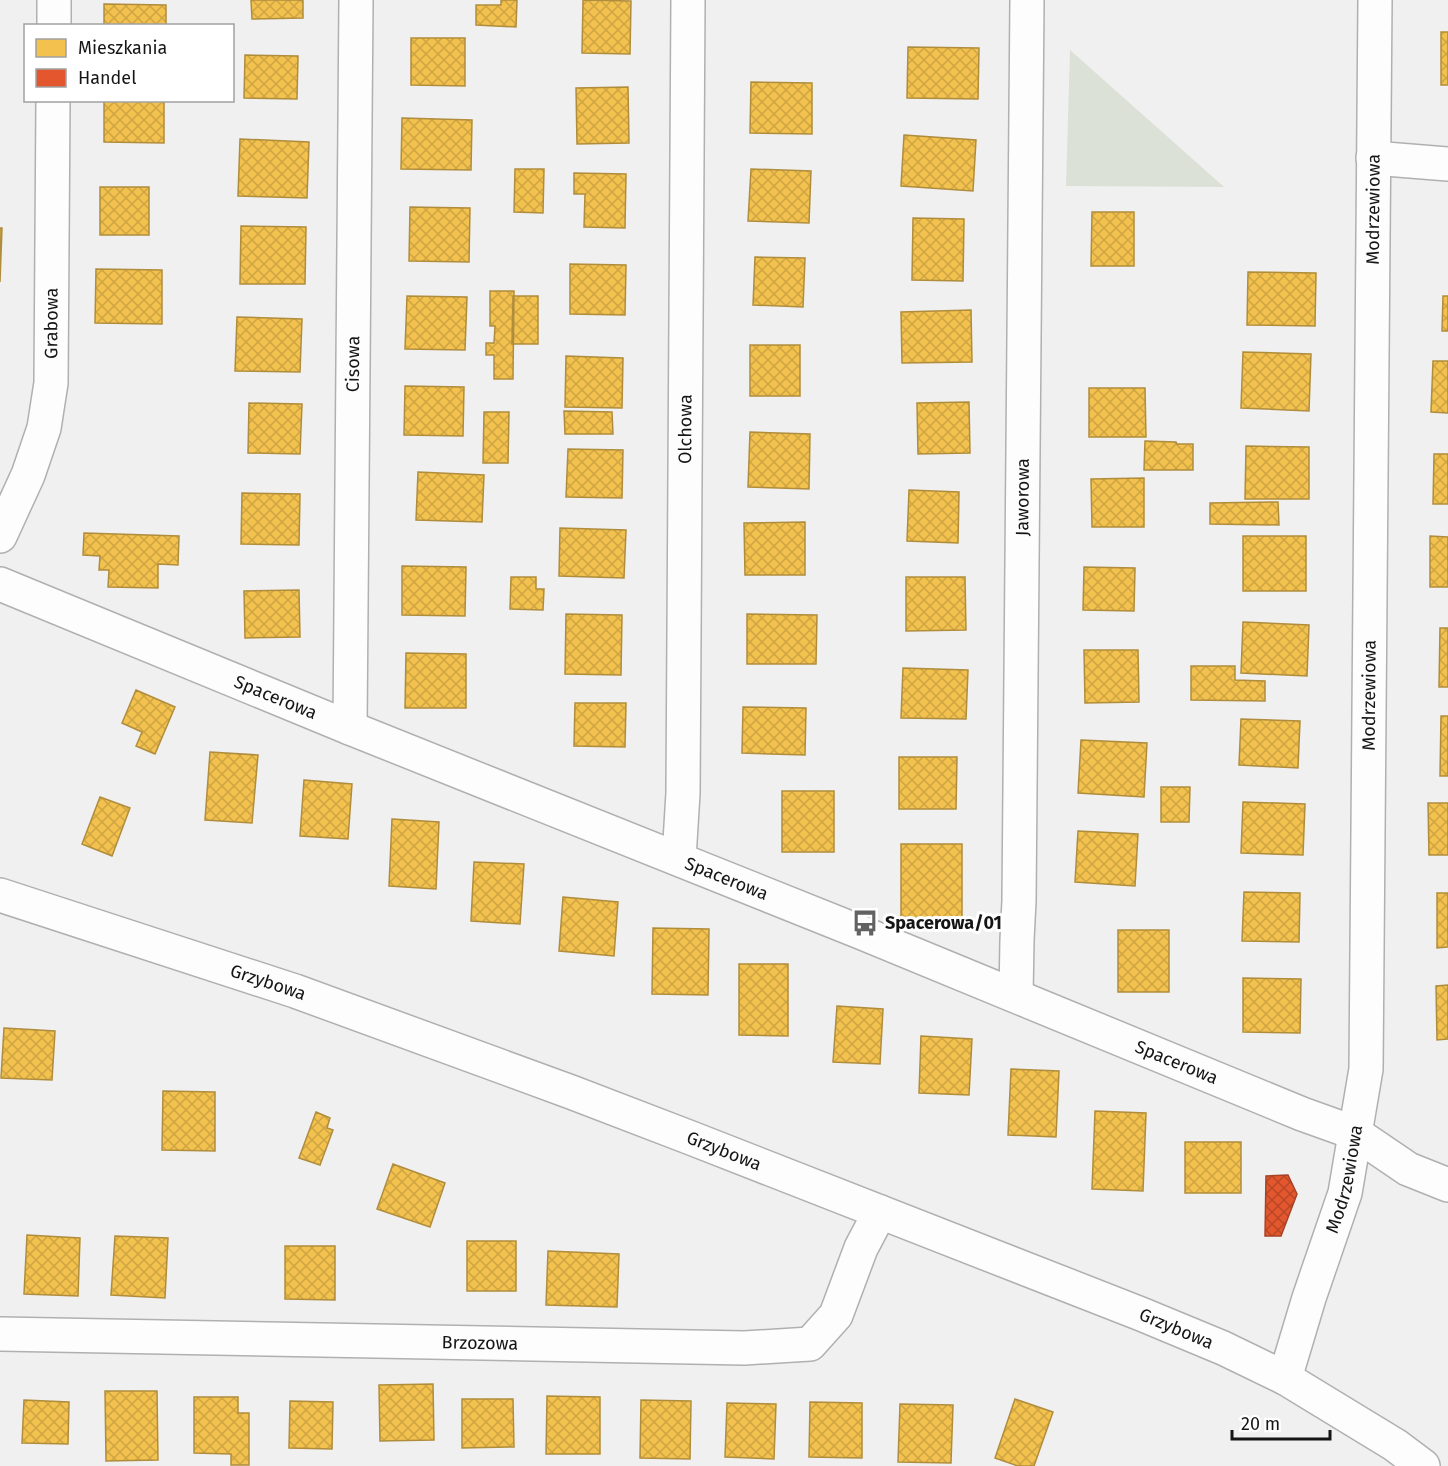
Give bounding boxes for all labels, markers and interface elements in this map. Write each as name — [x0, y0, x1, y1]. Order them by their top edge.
legend — [24, 24, 234, 102]
text: Mieszkania — [78, 37, 167, 59]
text: Handel — [78, 67, 136, 89]
street label: Modrzewiowa — [1362, 154, 1385, 265]
street label: Grabowa — [40, 288, 63, 359]
street label: Cisowa — [342, 336, 364, 392]
street label: Olchowa — [674, 394, 697, 464]
street label: Jaworowa — [1011, 458, 1034, 536]
street label: Modrzewiowa — [1358, 640, 1381, 751]
street label: Spacerowa — [231, 671, 320, 724]
street label: Spacerowa — [682, 852, 771, 905]
bus stop icon: Spacerowa/01 — [850, 908, 880, 938]
place label: Spacerowa/01 — [885, 912, 1002, 934]
street label: Grzybowa — [227, 960, 309, 1005]
street label: Spacerowa — [1132, 1035, 1221, 1089]
street label: Modrzewiowa — [1321, 1123, 1367, 1236]
street label: Grzybowa — [683, 1126, 765, 1175]
street label: Grzybowa — [1136, 1303, 1217, 1354]
street label: Brzozowa — [441, 1331, 518, 1355]
scale bar — [1232, 1403, 1330, 1441]
text: 20 m — [1241, 1413, 1280, 1435]

